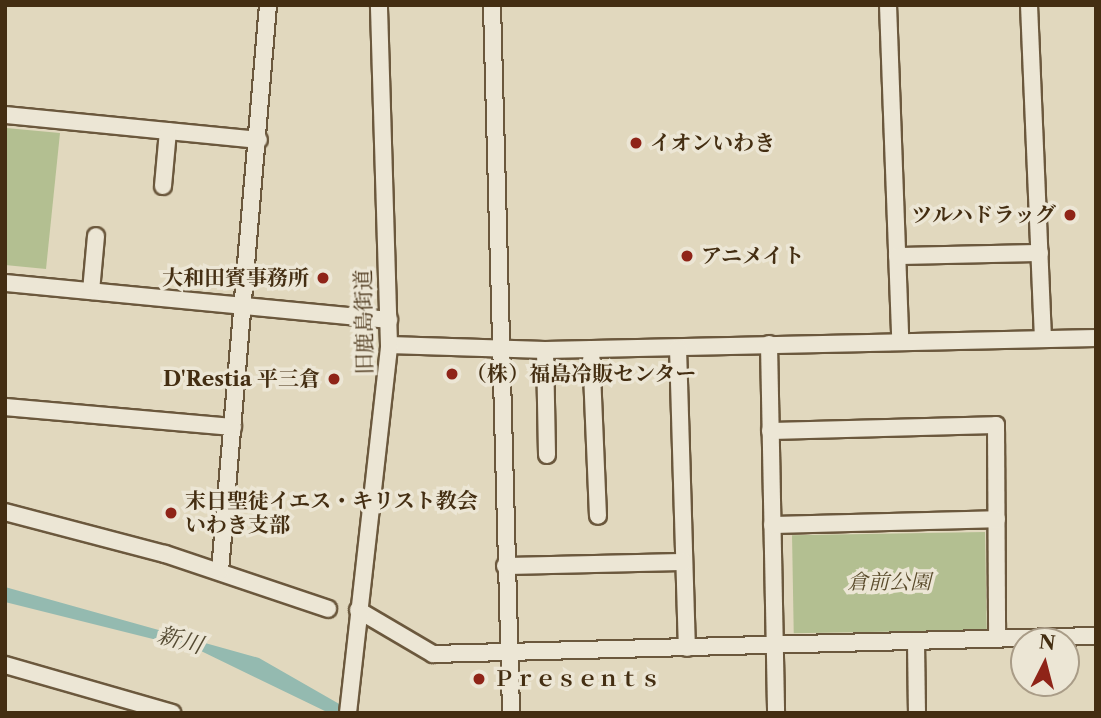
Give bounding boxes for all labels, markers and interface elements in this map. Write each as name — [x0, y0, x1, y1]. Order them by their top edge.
place label: イオンいわき — [650, 130, 776, 156]
marker: イオンいわき — [628, 135, 644, 151]
place label: ツルハドラッグ — [909, 202, 1056, 228]
marker: ツルハドラッグ — [1062, 207, 1078, 223]
place label: アニメイト — [701, 243, 806, 269]
marker: アニメイト — [679, 248, 695, 264]
place label: 大和田賓事務所 — [162, 265, 309, 291]
street label: 旧鹿島街道 — [350, 269, 378, 375]
marker: 大和田賓事務所 — [315, 270, 331, 286]
place label: （株）福島冷販センター — [466, 361, 697, 387]
place label: D'Restia 平三倉 — [163, 366, 320, 392]
marker: （株）福島冷販センター — [444, 366, 460, 382]
marker: D'Restia 平三倉 — [326, 371, 342, 387]
place label: 末日聖徒イエス・キリスト教会 いわき支部 — [185, 488, 479, 538]
marker: 末日聖徒イエス・キリスト教会 いわき支部 — [163, 505, 179, 521]
park label: 倉前公園 — [847, 569, 931, 595]
water label: 新川 — [154, 621, 206, 659]
north arrow — [1010, 627, 1080, 697]
text: N — [1038, 630, 1056, 655]
place label: Ｐｒｅｓｅｎｔｓ — [493, 666, 661, 692]
marker: Ｐｒｅｓｅｎｔｓ — [471, 671, 487, 687]

